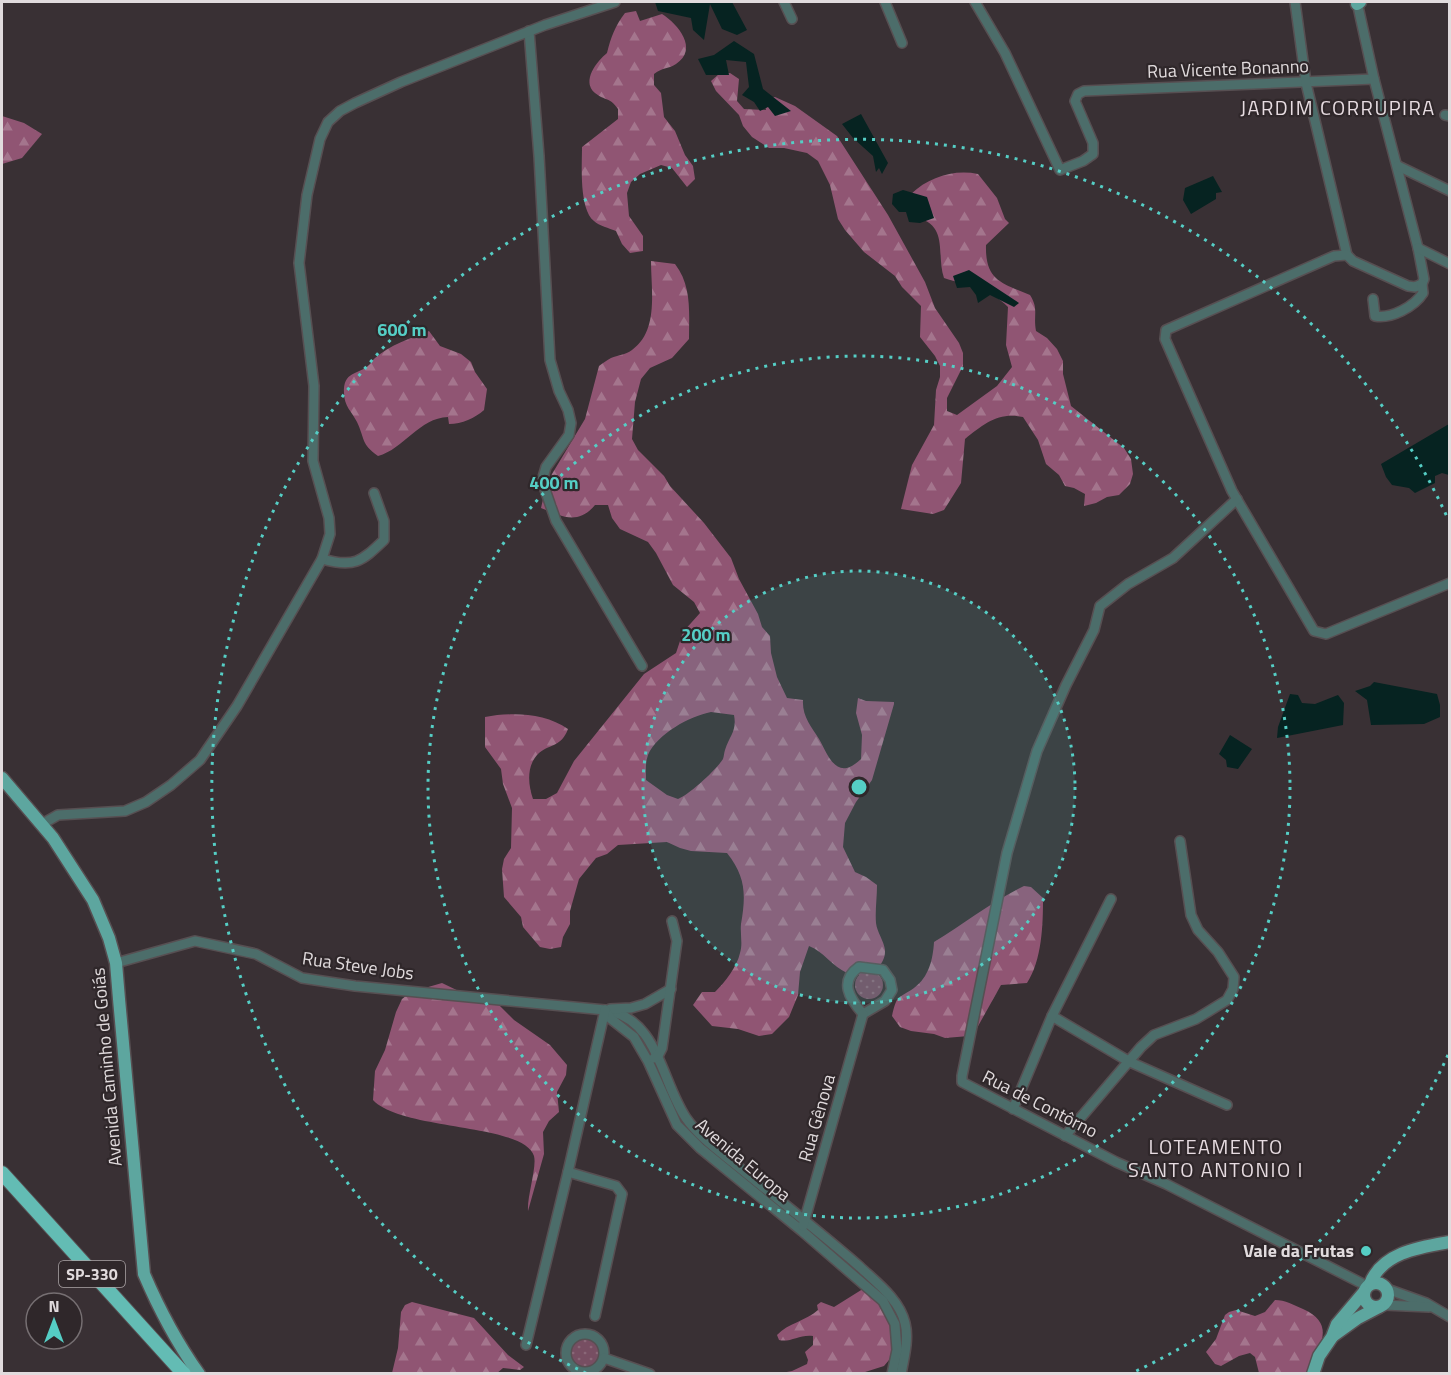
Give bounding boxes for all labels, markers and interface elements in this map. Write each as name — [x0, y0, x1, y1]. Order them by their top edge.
street label: Rua Vicente Bonanno — [1147, 52, 1309, 85]
district label: JARDIM CORRUPIRA — [1240, 92, 1436, 123]
text: 600 m — [377, 316, 427, 343]
text: 400 m — [529, 469, 579, 496]
text: 200 m — [681, 621, 731, 648]
centre of rings — [849, 777, 869, 797]
street label: Rua Steve Jobs — [301, 944, 416, 987]
street label: Avenida Caminho de Goiás — [84, 967, 129, 1167]
street label: Rua de Contôrno — [978, 1063, 1103, 1144]
street label: Rua Gênova — [791, 1071, 842, 1165]
street label: Avenida Europa — [690, 1112, 797, 1208]
district label: LOTEAMENTO SANTO ANTONIO I — [1128, 1131, 1304, 1185]
place label: Vale da Frutas — [1243, 1237, 1354, 1264]
marker: Vale da Frutas — [1359, 1244, 1373, 1258]
road number: SP-330 — [59, 1261, 125, 1287]
north arrow — [24, 1291, 84, 1351]
text: N — [48, 1294, 60, 1318]

